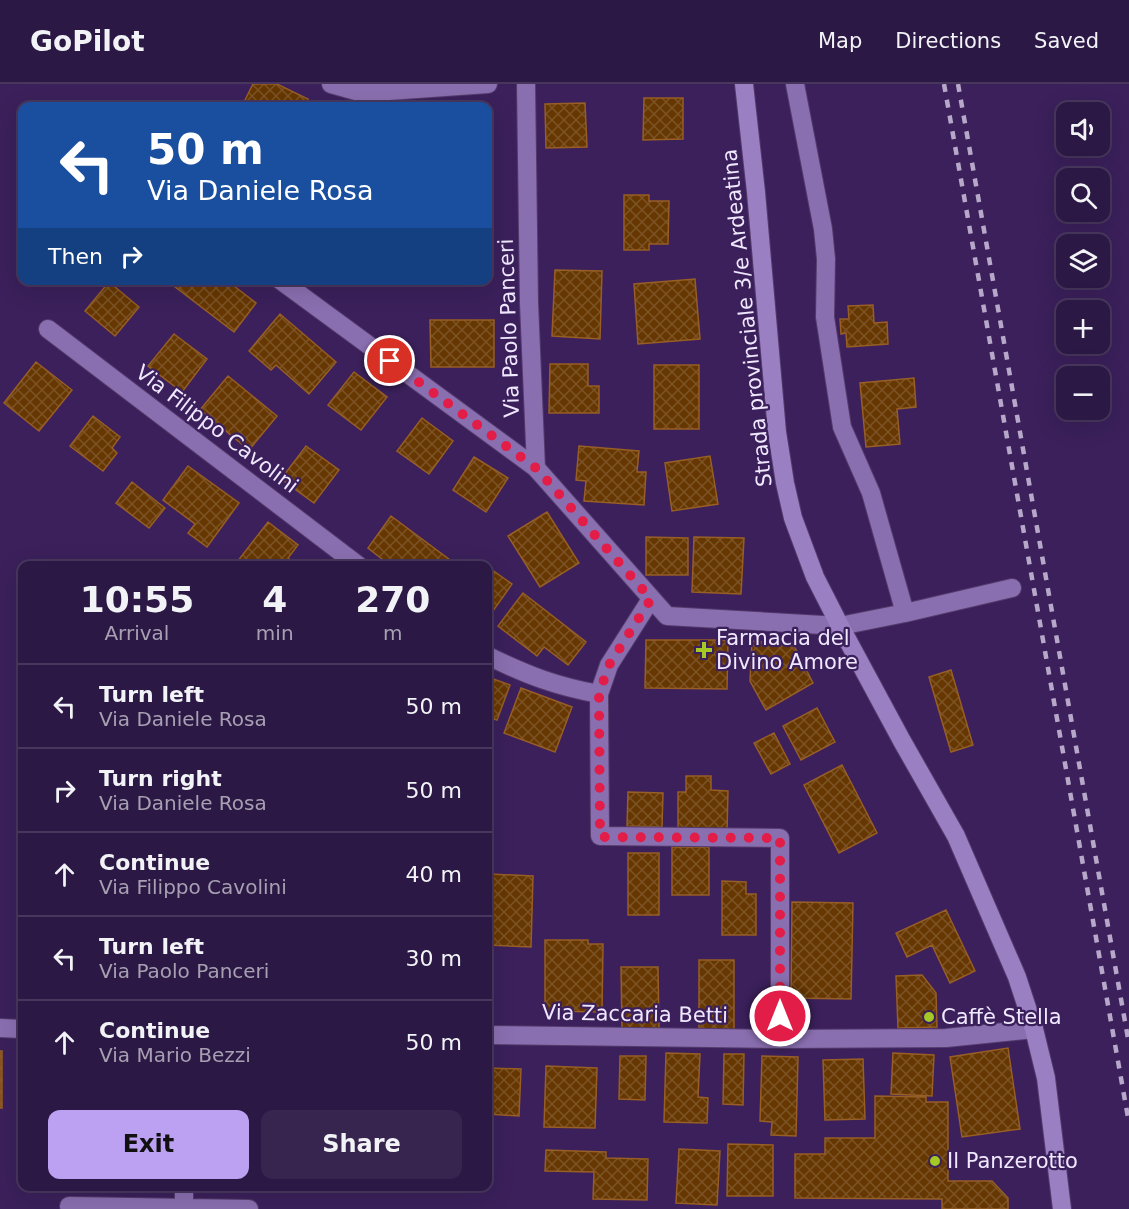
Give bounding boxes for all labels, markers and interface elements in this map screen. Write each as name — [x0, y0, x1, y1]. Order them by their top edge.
text: GoPilot — [30, 25, 145, 58]
text: Map — [818, 29, 862, 53]
text: Directions — [895, 29, 1001, 53]
text: Saved — [1034, 29, 1099, 53]
map controls — [1056, 102, 1110, 420]
button: sound — [1056, 102, 1110, 156]
text: 50 m — [147, 125, 264, 174]
icon: left — [48, 126, 126, 204]
street label: Strada provinciale 3/e Ardeatina — [717, 148, 777, 488]
button: search — [1056, 168, 1110, 222]
text: Via Daniele Rosa — [147, 175, 373, 206]
button: layers — [1056, 234, 1110, 288]
street label: Via Paolo Panceri — [494, 238, 524, 418]
icon: right — [115, 240, 148, 273]
text: Then — [48, 244, 103, 269]
button: + — [1056, 300, 1110, 354]
pin — [364, 335, 415, 386]
icon: arrive — [373, 344, 406, 377]
street label: Via Filippo Cavolini — [131, 360, 303, 498]
button: − — [1056, 366, 1110, 420]
text: 10:55 — [80, 579, 194, 620]
text: 4 — [262, 579, 287, 620]
text: 270 — [355, 579, 430, 620]
text: Arrival — [104, 621, 169, 645]
text: min — [256, 621, 294, 645]
text: m — [383, 621, 403, 645]
place label: Farmacia del Divino Amore — [716, 626, 858, 674]
marker: Farmacia del Divino Amore — [697, 643, 711, 657]
text: Turn left — [99, 682, 204, 707]
icon: left — [48, 690, 81, 723]
text: 50 m — [406, 694, 462, 719]
text: Via Daniele Rosa — [99, 707, 267, 731]
text: Turn right — [99, 766, 222, 791]
icon: right — [48, 774, 81, 807]
text: 50 m — [406, 778, 462, 803]
text: Via Daniele Rosa — [99, 791, 267, 815]
text: Continue — [99, 850, 210, 875]
icon: ahead — [48, 858, 81, 891]
text: 40 m — [406, 862, 462, 887]
text: Via Filippo Cavolini — [99, 875, 287, 899]
text: Turn left — [99, 934, 204, 959]
icon: left — [48, 942, 81, 975]
text: 30 m — [406, 946, 462, 971]
text: Via Paolo Panceri — [99, 959, 269, 983]
position arrow — [748, 984, 812, 1048]
street label: Via Zaccaria Betti — [542, 1000, 728, 1028]
place label: Caffè Stella — [941, 1005, 1062, 1029]
marker: Caffè Stella — [922, 1010, 936, 1024]
text: Continue — [99, 1018, 210, 1043]
icon: ahead — [48, 1026, 81, 1059]
text: 50 m — [406, 1030, 462, 1055]
text: Via Mario Bezzi — [99, 1043, 251, 1067]
button: Exit — [48, 1110, 249, 1179]
button: Share — [261, 1110, 462, 1179]
place label: Il Panzerotto — [947, 1149, 1078, 1173]
marker: Il Panzerotto — [928, 1154, 942, 1168]

